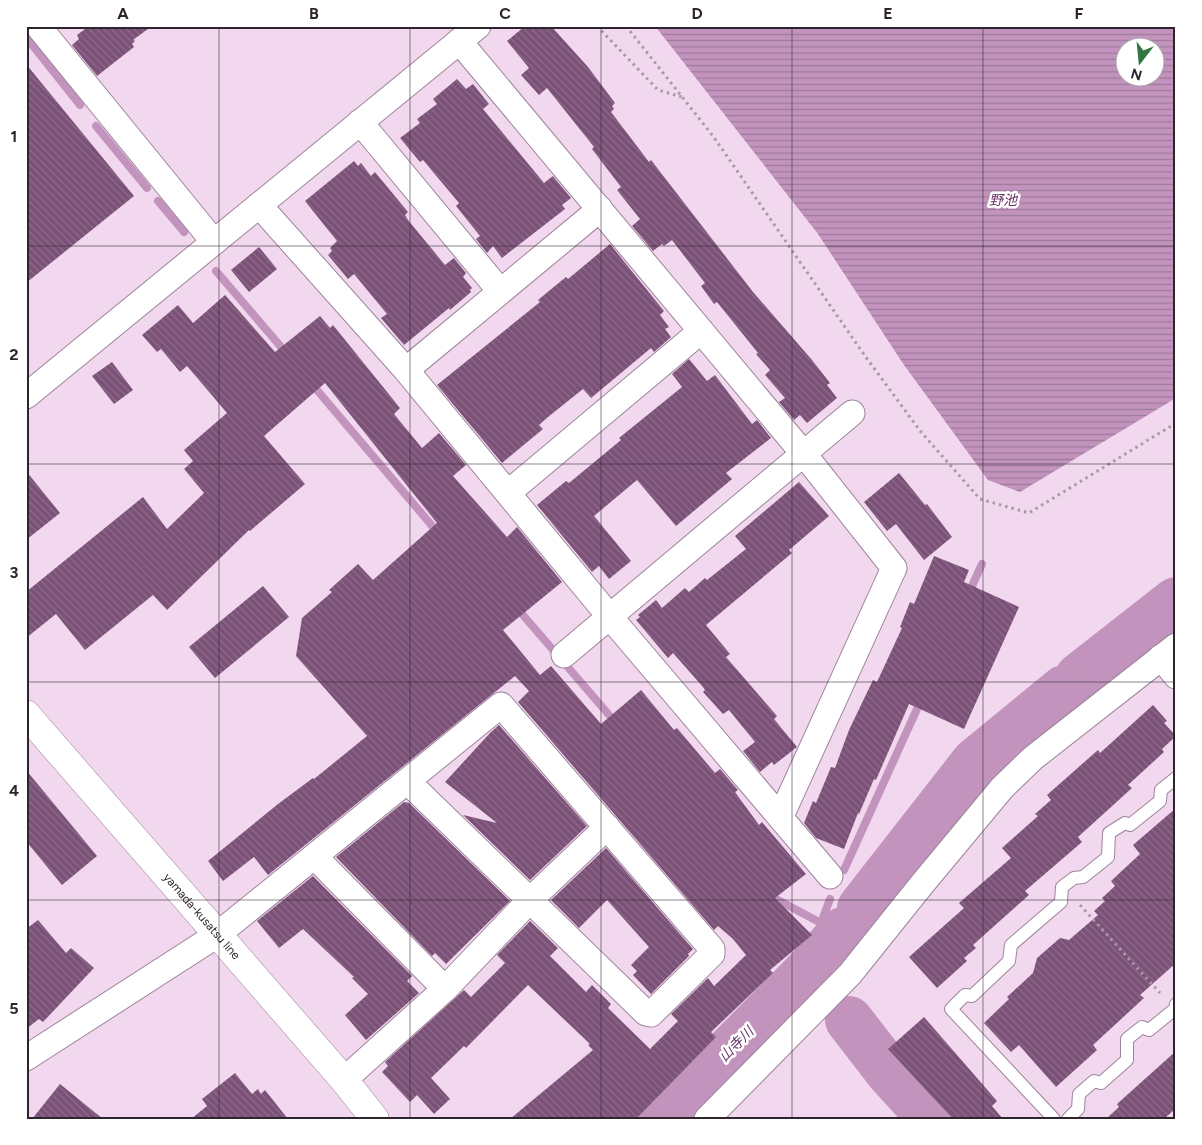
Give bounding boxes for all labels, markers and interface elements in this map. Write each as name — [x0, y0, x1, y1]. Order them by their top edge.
text: A — [117, 4, 129, 23]
text: B — [309, 4, 319, 23]
text: C — [499, 4, 511, 23]
text: D — [691, 4, 703, 23]
text: E — [883, 4, 893, 23]
text: F — [1075, 4, 1084, 23]
north arrow — [1114, 38, 1164, 88]
text: N — [1129, 64, 1144, 84]
text: 1 — [11, 127, 17, 146]
water label: 野池 — [989, 192, 1019, 209]
text: 2 — [9, 345, 19, 364]
text: 3 — [10, 563, 19, 582]
text: 4 — [9, 781, 19, 800]
street label: yamada-kusatsu line — [161, 870, 243, 963]
text: 5 — [9, 999, 19, 1018]
water label: 山寺川 — [715, 1022, 759, 1065]

